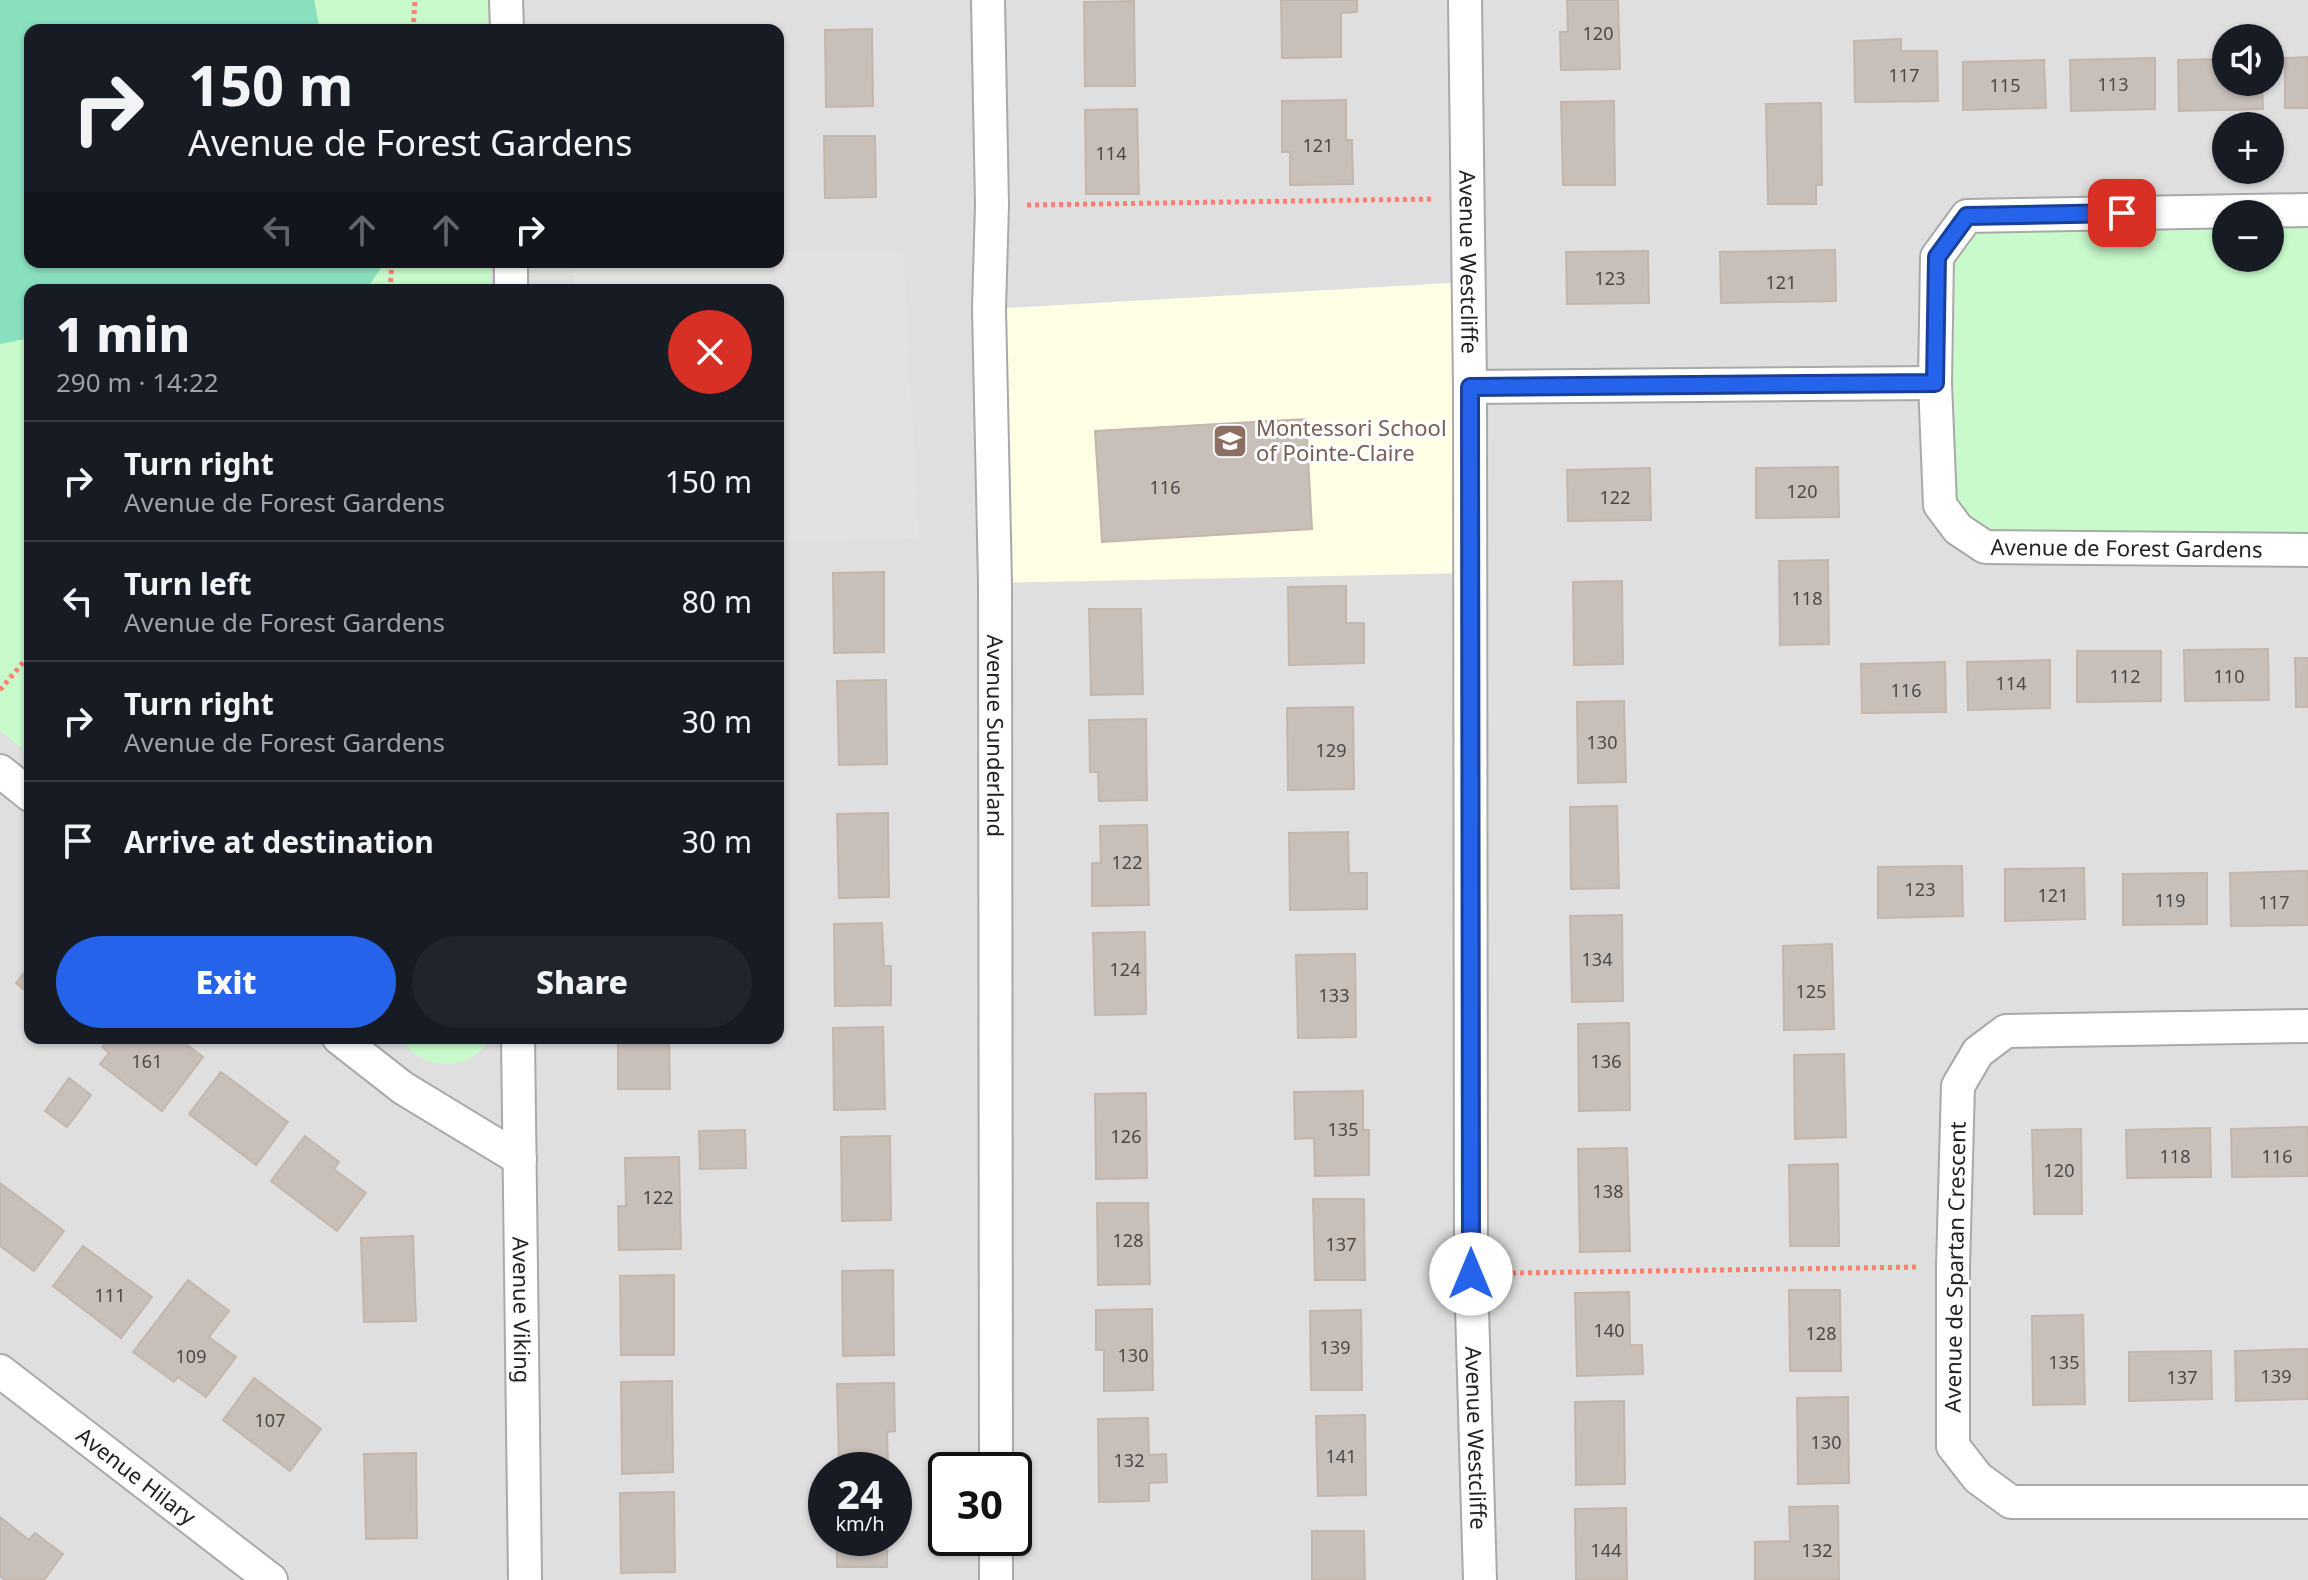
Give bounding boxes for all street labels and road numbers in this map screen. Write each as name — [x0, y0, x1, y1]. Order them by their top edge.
street label: Avenue Westcliffe — [1453, 170, 1486, 354]
street label: Avenue de Forest Gardens — [1990, 531, 2263, 564]
street label: Avenue Sunderland — [981, 635, 1011, 837]
street label: Avenue de Spartan Crescent — [1936, 1121, 1972, 1413]
street label: Avenue Viking — [507, 1237, 538, 1383]
street label: Avenue Westcliffe — [1459, 1346, 1495, 1530]
street label: Avenue Hilary — [71, 1420, 203, 1531]

